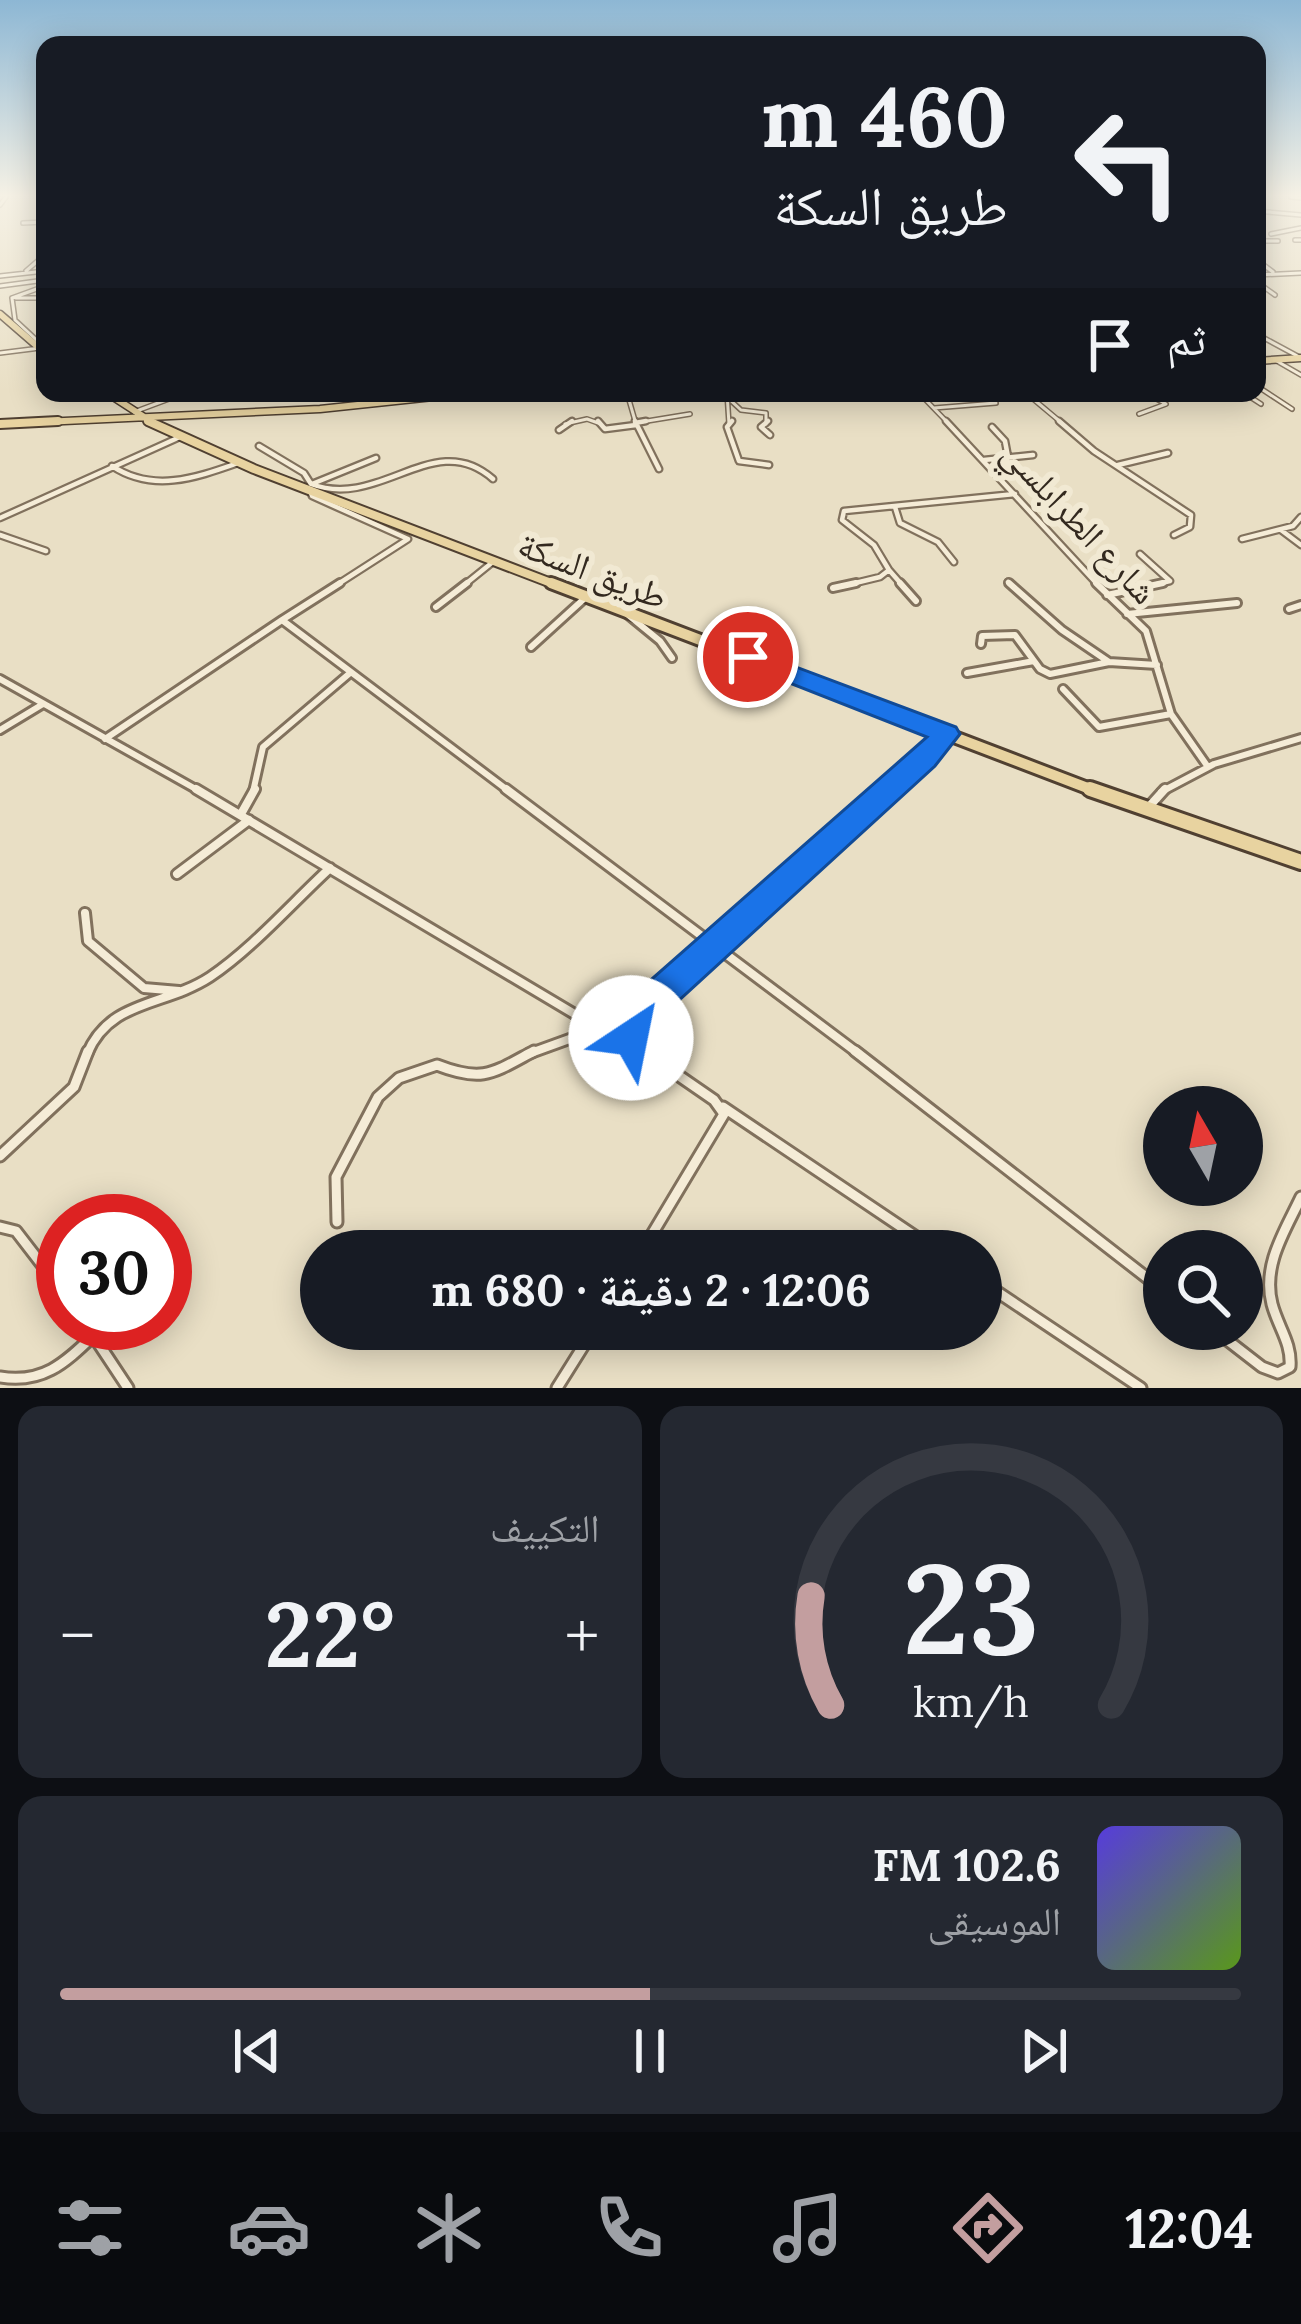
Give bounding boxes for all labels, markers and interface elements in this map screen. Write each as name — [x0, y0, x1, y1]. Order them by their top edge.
text: 460 m — [761, 62, 1008, 170]
icon: left — [1050, 84, 1206, 240]
text: طريق السكة — [774, 171, 1008, 240]
text: ثم — [1167, 310, 1206, 367]
icon: arrive — [1077, 312, 1143, 378]
street label: شارع الطرابلسي — [988, 431, 1167, 618]
street label: طريق السكة — [512, 521, 674, 619]
pin — [697, 606, 799, 708]
icon: arrive — [715, 624, 781, 690]
position arrow — [568, 975, 694, 1101]
north arrow — [1143, 1086, 1263, 1206]
map controls — [1143, 1086, 1263, 1350]
speed limit sign: 30 — [36, 1194, 192, 1350]
button: search — [1143, 1230, 1263, 1350]
text: 12:06 · 2 دقيقة · 680 m — [431, 1261, 871, 1318]
text: التكييف — [490, 1503, 600, 1553]
text: 23 — [903, 1528, 1039, 1688]
text: 22° — [265, 1576, 395, 1692]
text: − — [60, 1593, 95, 1677]
text: + — [565, 1593, 599, 1677]
text: km/h — [913, 1674, 1029, 1729]
text: 102.6 FM — [872, 1836, 1061, 1893]
text: الموسيقى — [928, 1896, 1061, 1946]
icon: previous — [224, 2018, 290, 2084]
icon: pause — [617, 2018, 683, 2084]
icon: next — [1011, 2018, 1077, 2084]
icon: filters — [48, 2186, 132, 2270]
icon: car — [227, 2186, 311, 2270]
icon: climate — [407, 2186, 491, 2270]
icon: phone — [587, 2186, 671, 2270]
icon: music — [766, 2186, 850, 2270]
icon: directions — [946, 2186, 1030, 2270]
text: 12:04 — [1125, 2194, 1253, 2263]

